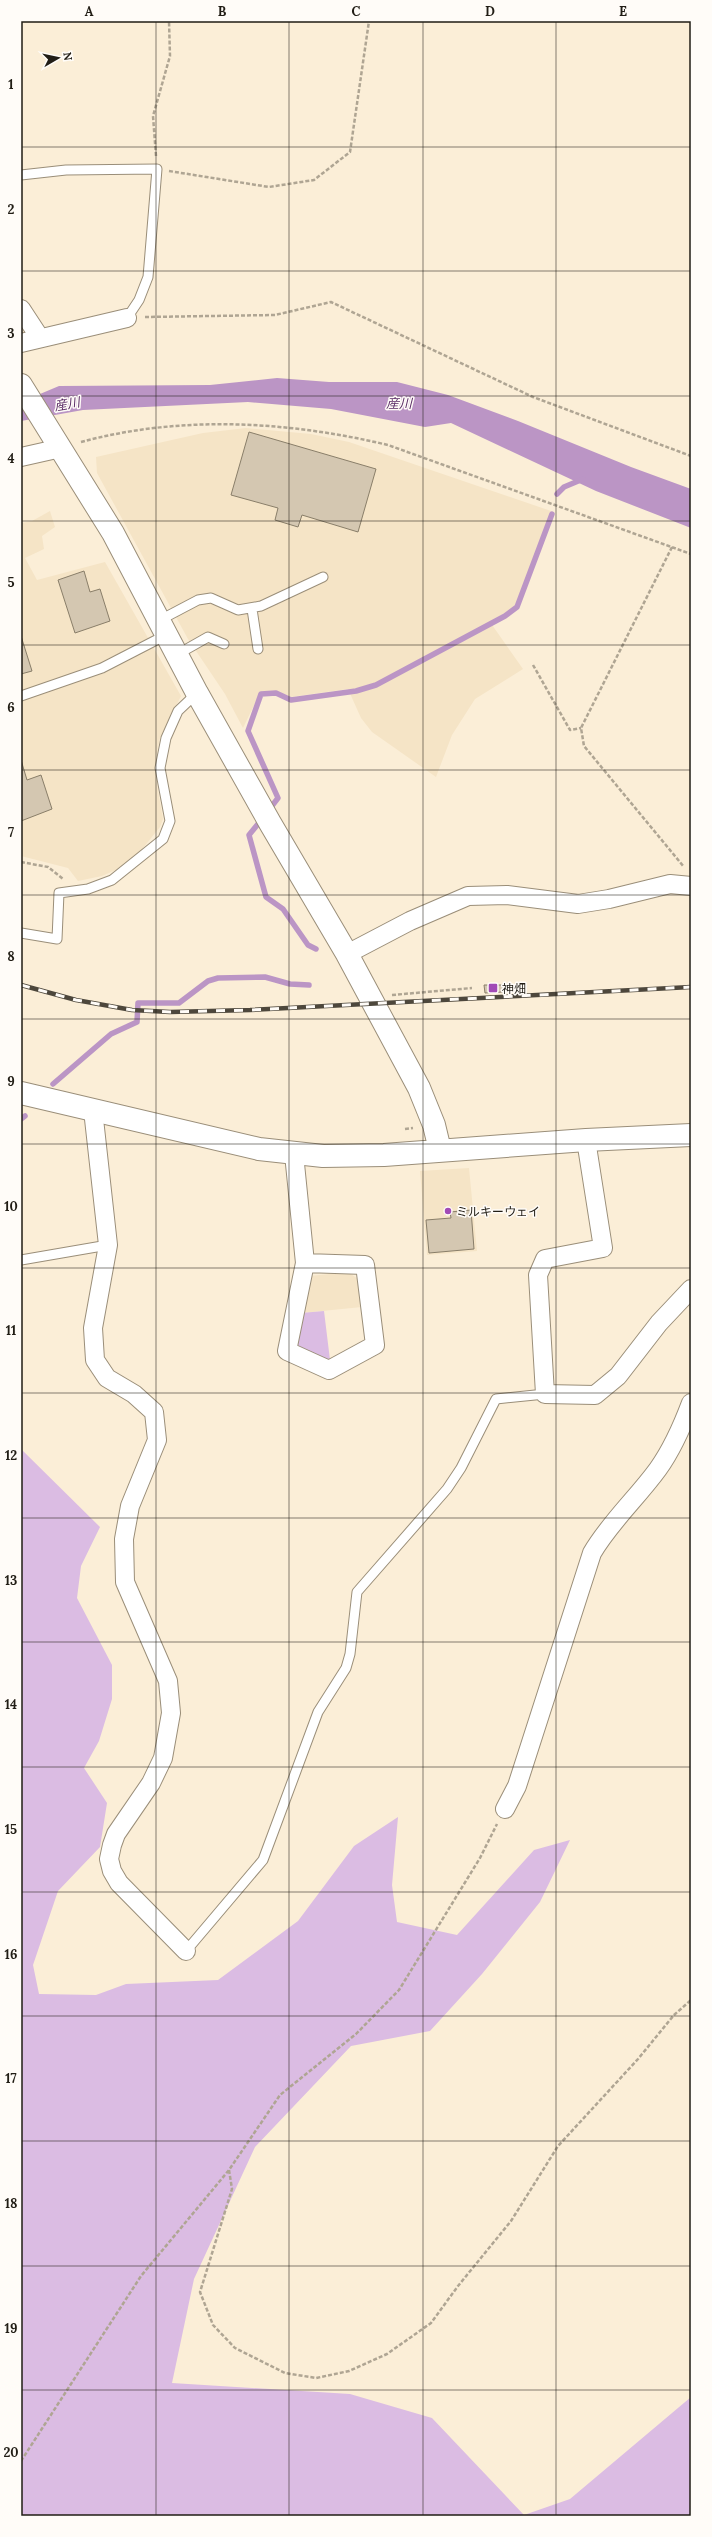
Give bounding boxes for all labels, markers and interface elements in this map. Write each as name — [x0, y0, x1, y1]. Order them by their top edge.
text: A — [85, 3, 94, 20]
text: B — [218, 3, 227, 20]
text: C — [352, 3, 361, 20]
text: D — [485, 3, 495, 20]
text: E — [619, 3, 627, 20]
north arrow — [38, 38, 78, 78]
text: N — [60, 51, 76, 62]
text: 1 — [8, 76, 14, 93]
text: 2 — [8, 201, 15, 218]
text: 3 — [7, 325, 15, 342]
water label: 産川 — [53, 393, 83, 415]
water label: 産川 — [386, 395, 414, 412]
text: 4 — [7, 450, 15, 467]
text: 5 — [7, 574, 15, 591]
text: 6 — [7, 699, 15, 716]
text: 7 — [8, 824, 14, 841]
text: 8 — [7, 948, 15, 965]
place label: 神畑 — [502, 981, 526, 996]
marker: 神畑 — [487, 982, 499, 994]
text: 9 — [7, 1073, 15, 1090]
text: 10 — [4, 1198, 18, 1215]
place label: ミルキーウェイ — [456, 1204, 540, 1219]
marker: ミルキーウェイ — [443, 1206, 453, 1216]
text: 11 — [6, 1322, 16, 1339]
text: 12 — [5, 1447, 17, 1464]
text: 13 — [5, 1572, 17, 1589]
text: 14 — [5, 1696, 17, 1713]
text: 15 — [5, 1821, 17, 1838]
text: 16 — [5, 1946, 17, 1963]
text: 17 — [5, 2070, 17, 2087]
text: 18 — [5, 2195, 17, 2212]
text: 19 — [5, 2320, 17, 2337]
text: 20 — [3, 2444, 19, 2461]

